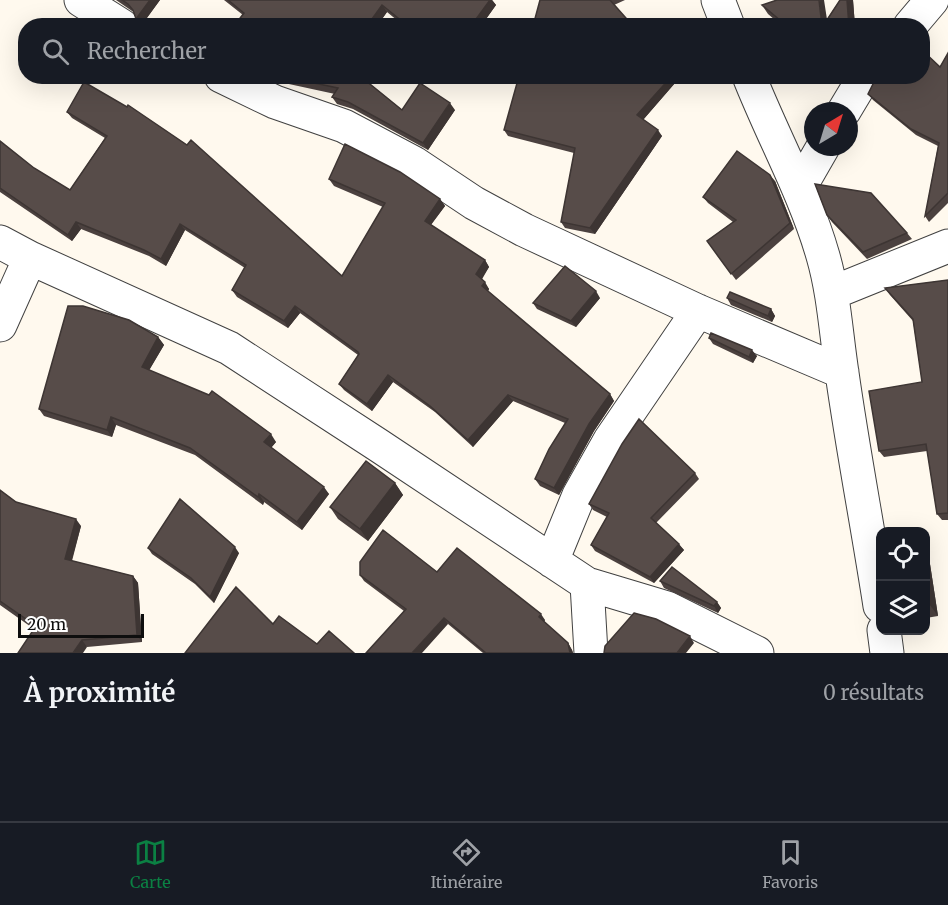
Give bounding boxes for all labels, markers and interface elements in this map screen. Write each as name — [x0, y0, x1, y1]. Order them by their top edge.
search box — [18, 18, 930, 84]
icon: search — [39, 35, 72, 68]
text: Rechercher — [87, 37, 207, 65]
north arrow — [804, 102, 858, 156]
map controls — [876, 527, 930, 635]
button: locate — [876, 527, 930, 581]
button: layers — [876, 581, 930, 635]
scale bar — [18, 611, 144, 638]
text: 20 m — [27, 614, 66, 634]
text: À proximité — [24, 676, 175, 709]
text: 0 résultats — [823, 680, 924, 705]
tab: Carte — [130, 836, 171, 892]
tab: Itinéraire — [430, 836, 502, 892]
tab: Favoris — [762, 836, 818, 892]

